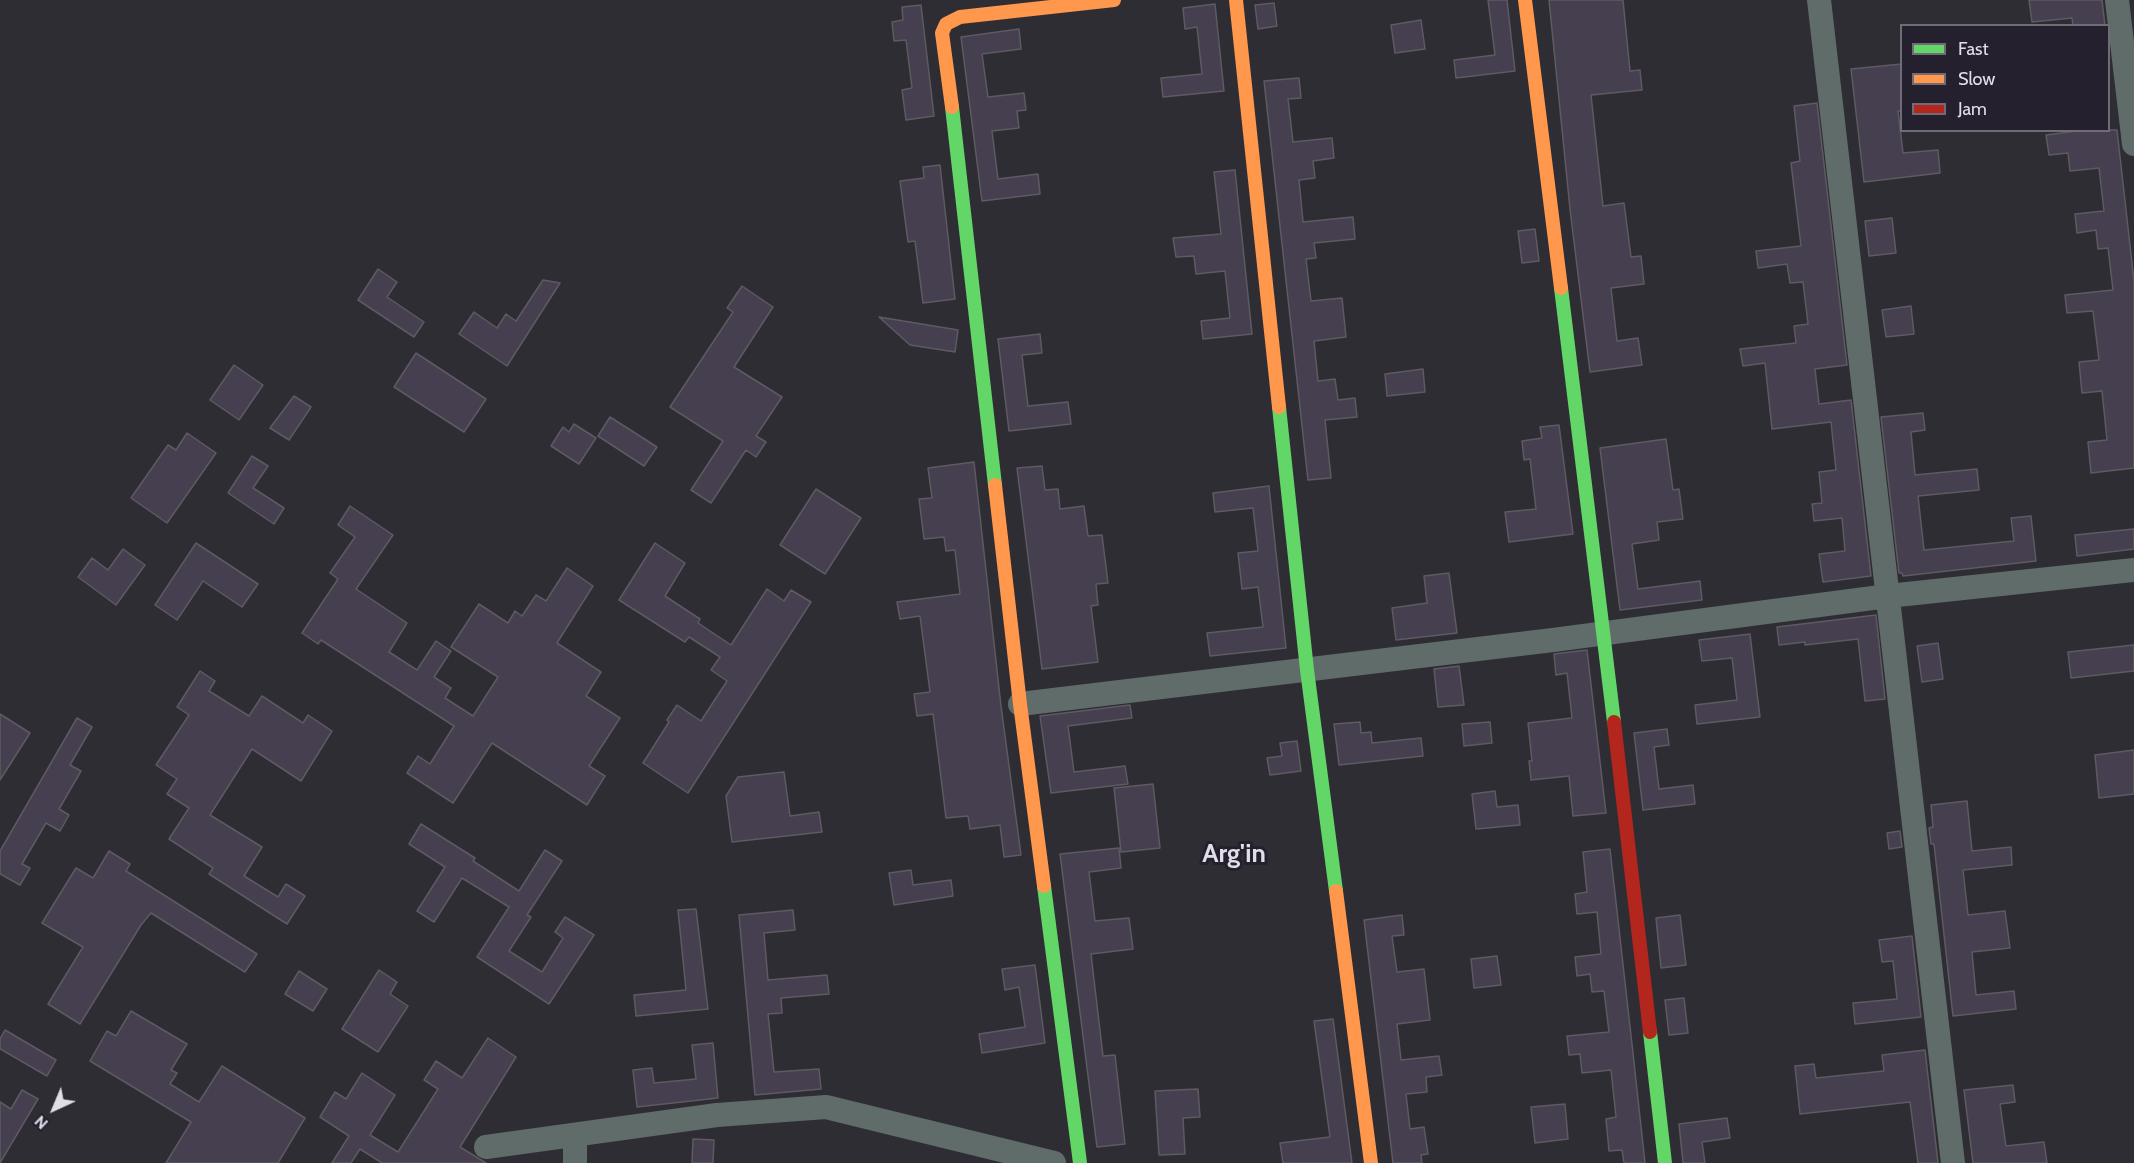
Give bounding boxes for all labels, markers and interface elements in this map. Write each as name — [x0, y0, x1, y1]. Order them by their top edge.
legend — [1900, 24, 2110, 132]
text: Fast — [1958, 38, 1989, 60]
text: Slow — [1958, 68, 1995, 90]
text: Jam — [1958, 98, 1987, 120]
district label: Arg'in — [1202, 838, 1266, 870]
north arrow — [24, 1079, 84, 1139]
text: N — [30, 1112, 52, 1133]

